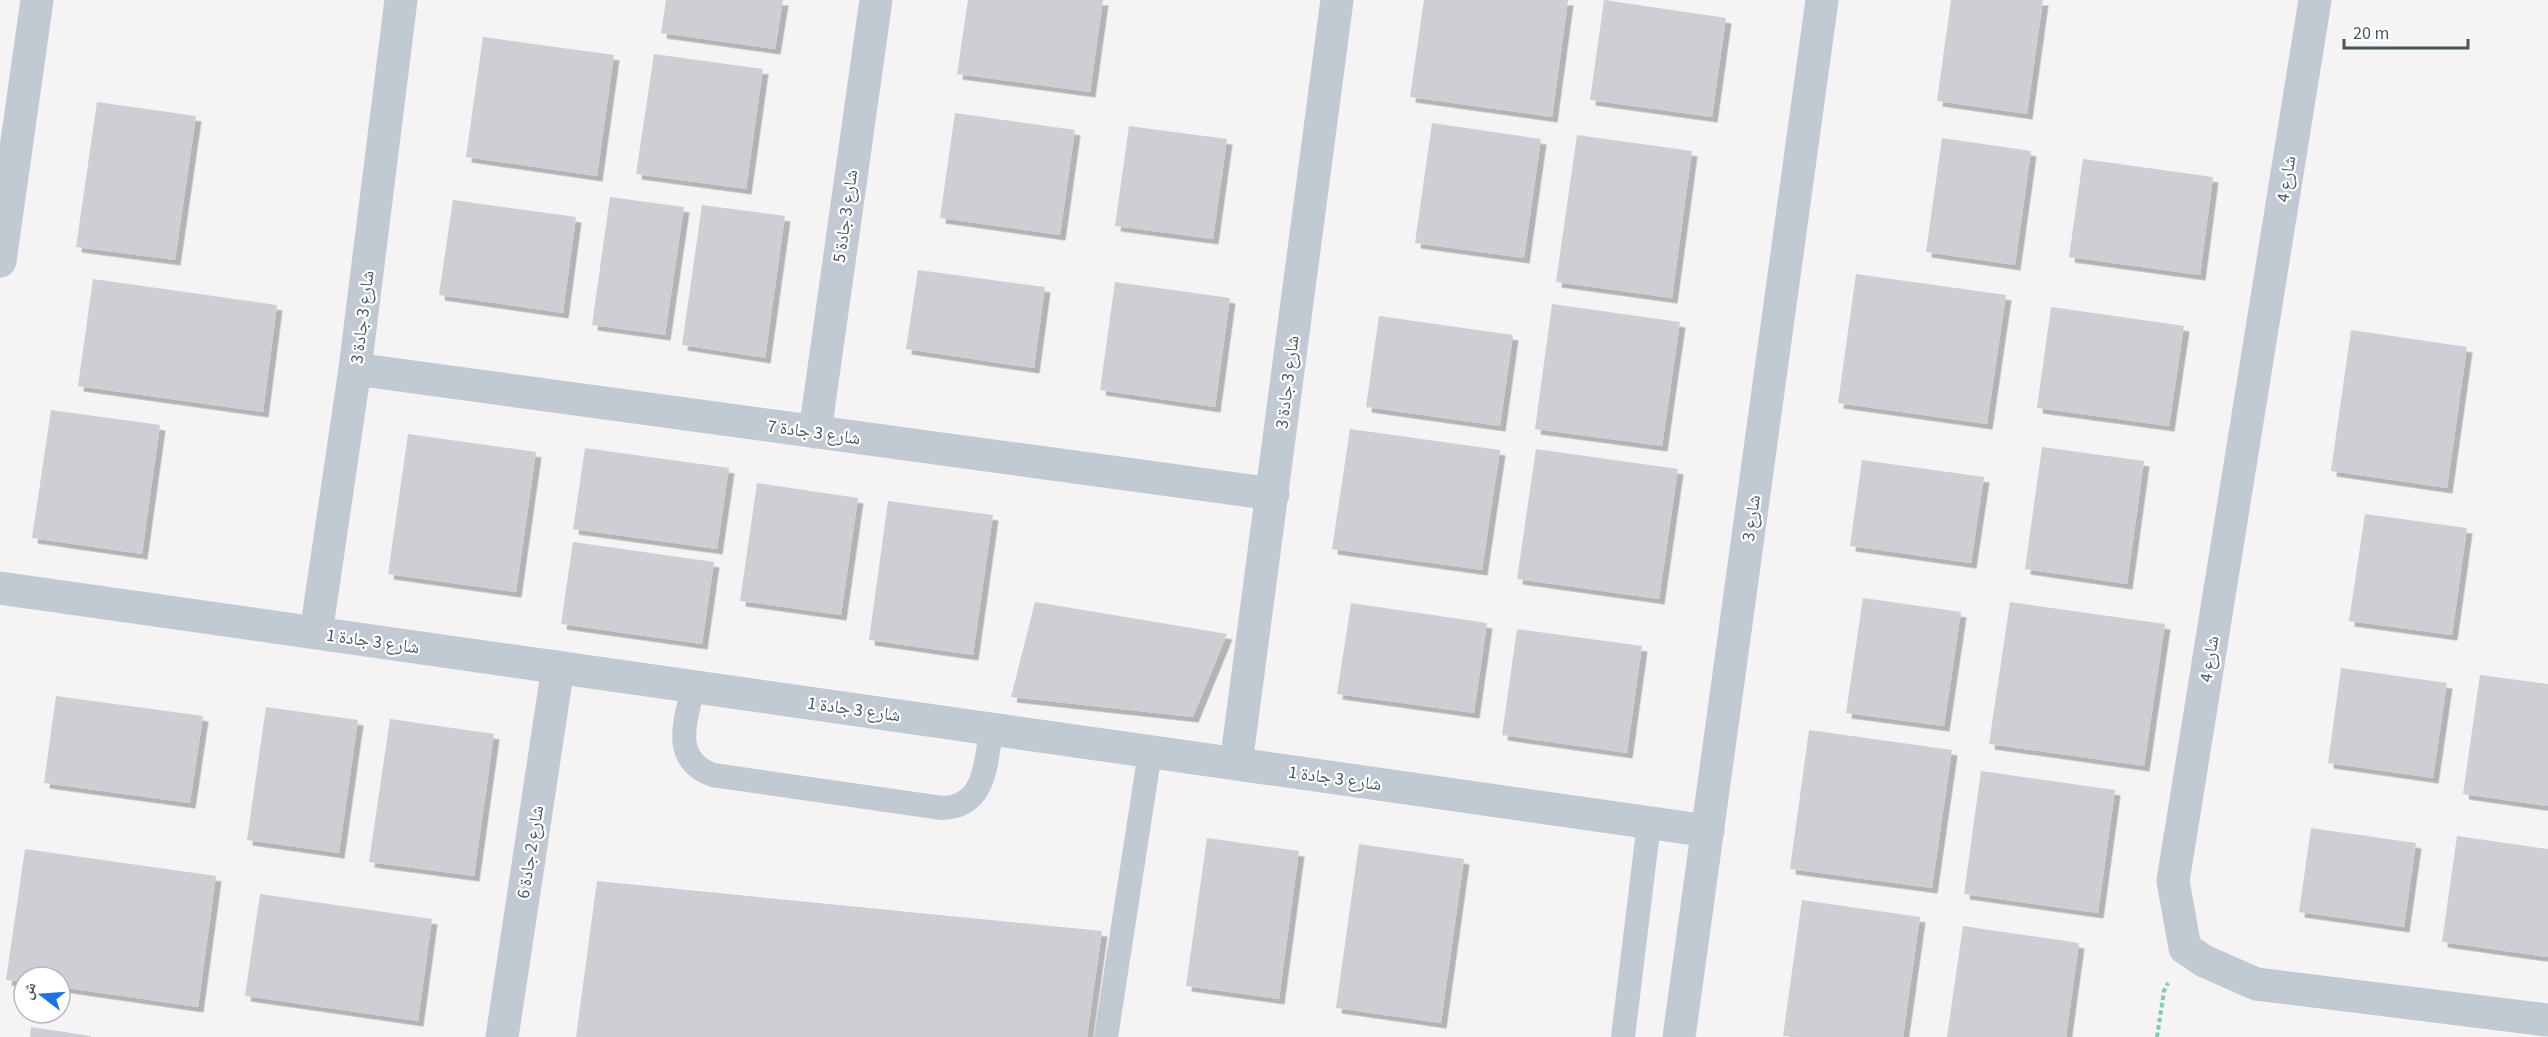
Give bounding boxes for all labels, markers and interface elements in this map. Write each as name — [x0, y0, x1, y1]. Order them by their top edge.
scale bar — [2344, 12, 2468, 50]
text: 20 m — [2353, 21, 2389, 46]
street label: شارع 4 — [2270, 154, 2302, 204]
street label: شارع 3 جادة 5 — [827, 168, 864, 264]
street label: شارع 3 جادة 3 — [344, 269, 381, 365]
street label: شارع 3 جادة 3 — [1269, 334, 1306, 430]
street label: شارع 3 جادة 7 — [766, 414, 862, 451]
street label: شارع 3 — [1736, 493, 1767, 543]
street label: شارع 3 جادة 1 — [325, 623, 421, 660]
street label: شارع 4 — [2193, 634, 2225, 684]
street label: شارع 3 جادة 1 — [806, 691, 902, 728]
street label: شارع 3 جادة 1 — [1287, 760, 1383, 797]
street label: شارع 2 جادة 6 — [511, 804, 550, 900]
north arrow — [12, 965, 72, 1025]
text: ش — [16, 980, 42, 1002]

